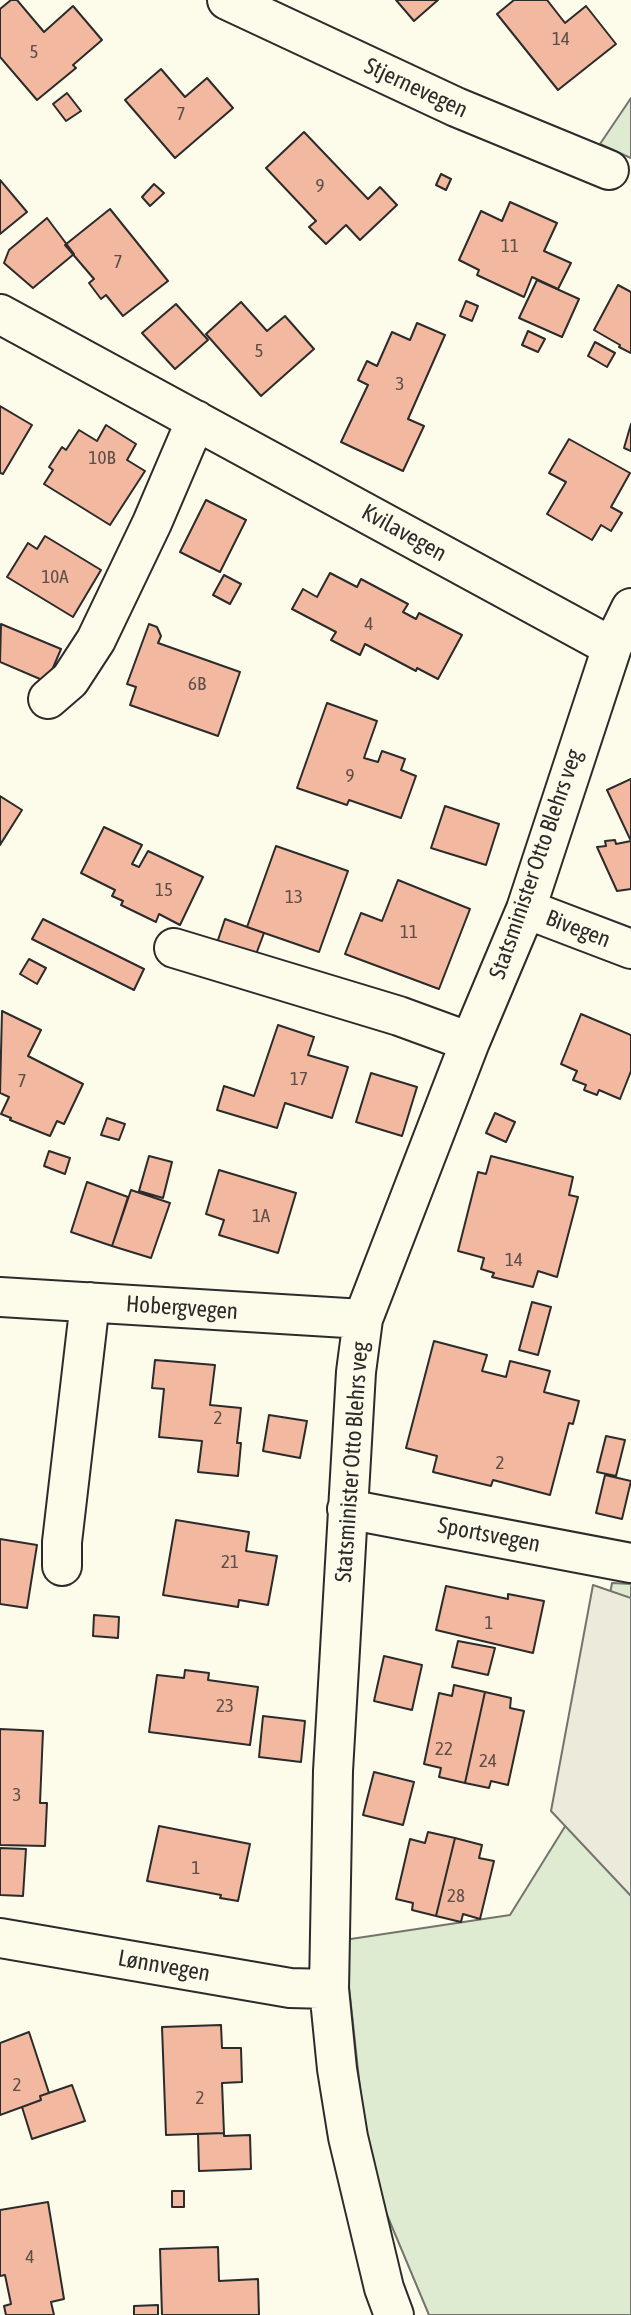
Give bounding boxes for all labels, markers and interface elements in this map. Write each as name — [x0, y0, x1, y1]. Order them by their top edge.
house number: 14 — [552, 28, 570, 50]
house number: 5 — [30, 41, 38, 63]
street label: Stjernevegen — [360, 52, 472, 124]
house number: 7 — [177, 103, 185, 125]
house number: 9 — [316, 175, 324, 197]
house number: 11 — [501, 235, 519, 257]
house number: 7 — [114, 251, 122, 273]
house number: 5 — [255, 340, 263, 362]
house number: 3 — [396, 373, 404, 395]
house number: 10B — [89, 447, 115, 469]
street label: Kvilavegen — [357, 498, 451, 568]
house number: 10A — [41, 566, 69, 588]
house number: 4 — [365, 613, 373, 635]
house number: 6B — [188, 673, 206, 695]
street label: Statsminister Otto Blehrs veg — [484, 745, 588, 983]
house number: 9 — [346, 765, 354, 787]
house number: 15 — [155, 879, 173, 901]
house number: 13 — [285, 886, 303, 908]
street label: Bivegen — [542, 904, 614, 954]
house number: 11 — [400, 921, 418, 943]
house number: 17 — [290, 1068, 308, 1090]
house number: 7 — [18, 1070, 26, 1092]
house number: 1A — [252, 1205, 270, 1227]
house number: 14 — [505, 1249, 523, 1271]
street label: Hobergvegen — [125, 1290, 239, 1326]
street label: Statsminister Otto Blehrs veg — [330, 1341, 374, 1583]
house number: 2 — [214, 1407, 222, 1429]
house number: 2 — [496, 1452, 504, 1474]
street label: Sportsvegen — [436, 1512, 542, 1558]
house number: 21 — [221, 1551, 239, 1573]
house number: 1 — [485, 1612, 493, 1634]
house number: 23 — [216, 1695, 234, 1717]
house number: 22 — [435, 1738, 453, 1760]
house number: 24 — [479, 1750, 497, 1772]
house number: 3 — [13, 1784, 21, 1806]
house number: 1 — [192, 1857, 200, 1879]
house number: 28 — [447, 1885, 465, 1907]
street label: Lønnvegen — [116, 1944, 212, 1988]
house number: 2 — [13, 2074, 21, 2096]
house number: 2 — [196, 2087, 204, 2109]
house number: 4 — [26, 2246, 34, 2268]

